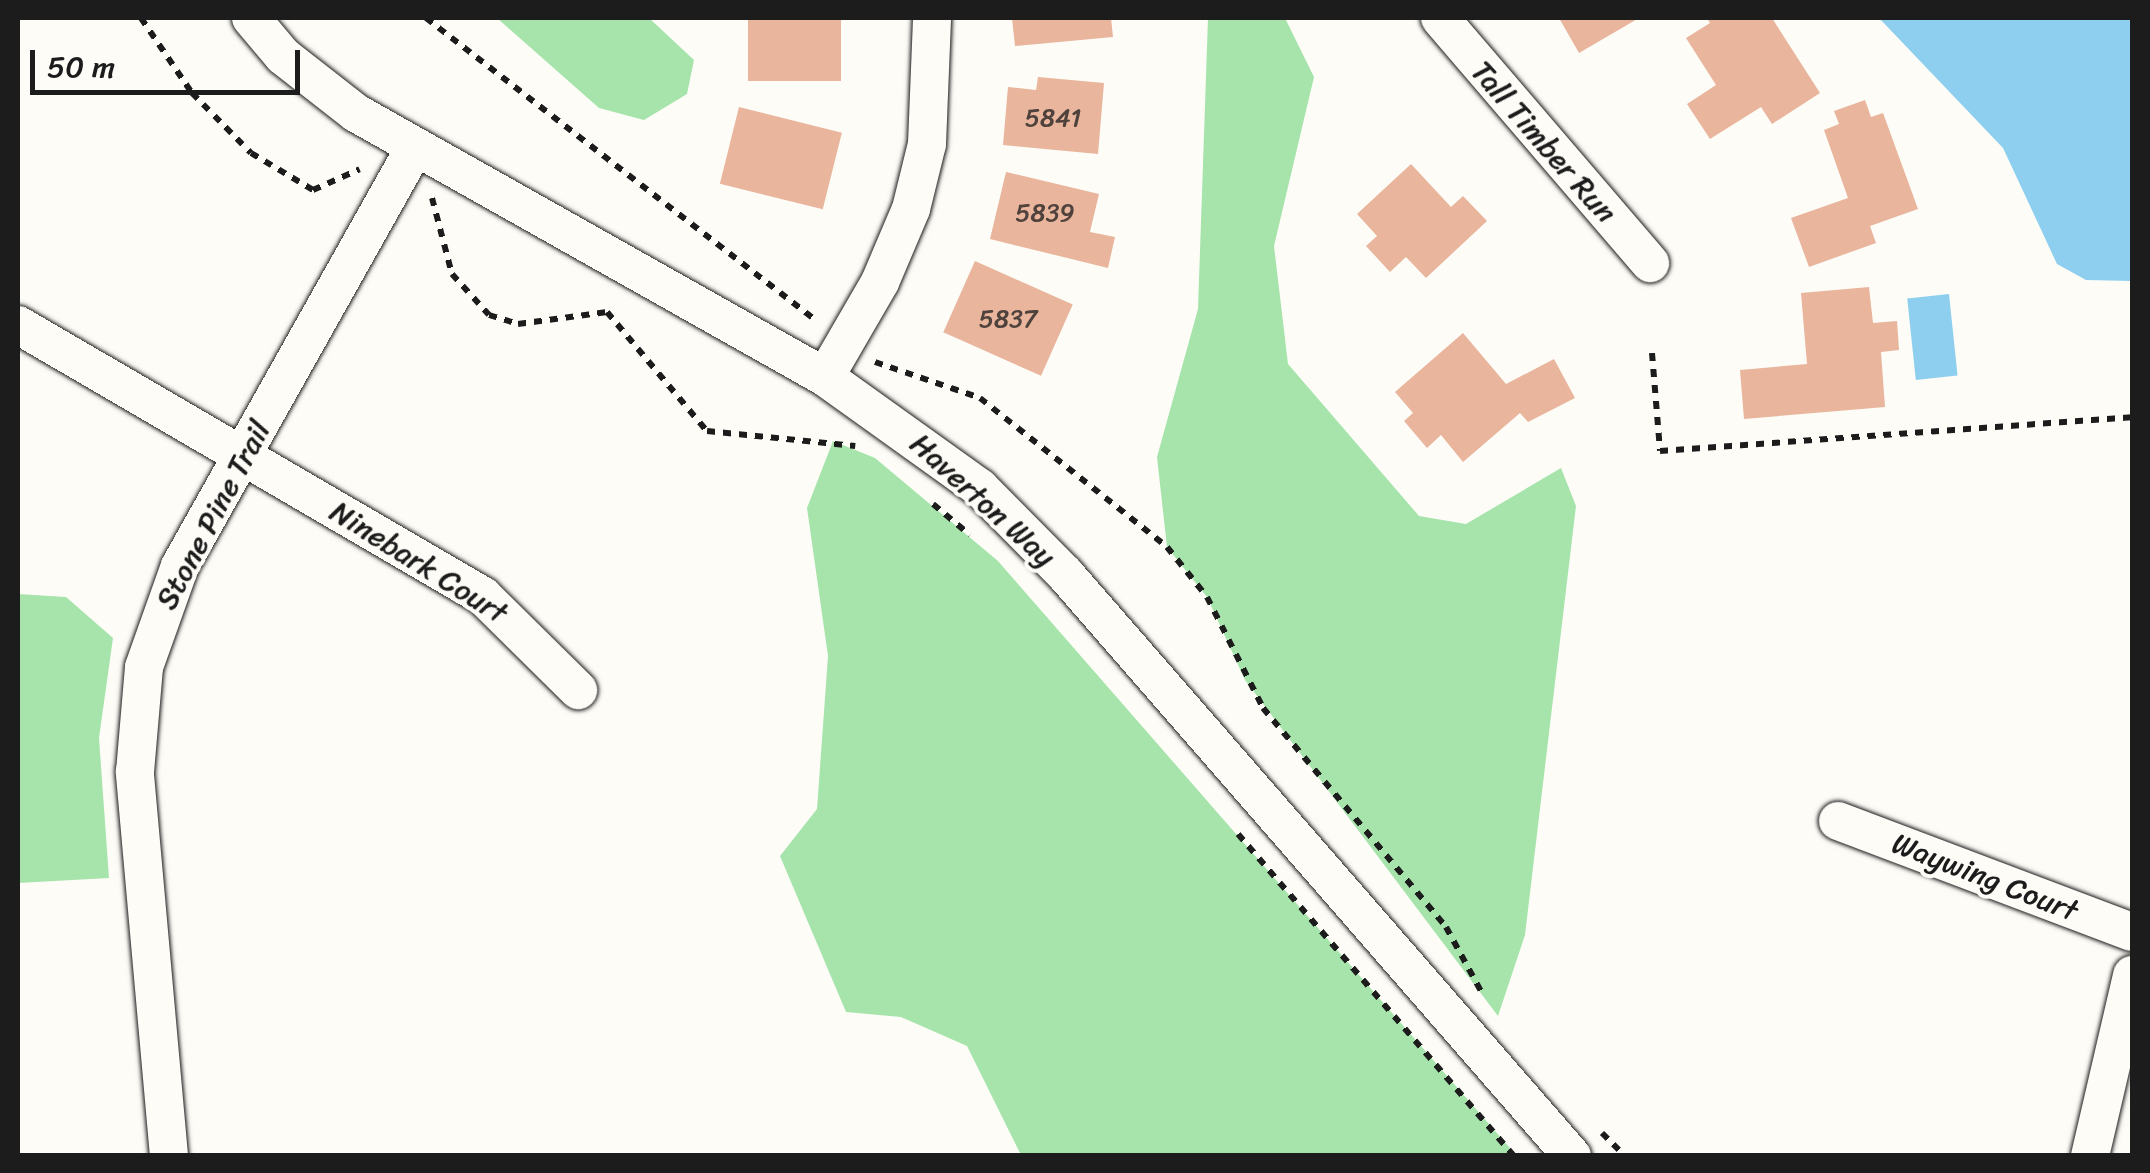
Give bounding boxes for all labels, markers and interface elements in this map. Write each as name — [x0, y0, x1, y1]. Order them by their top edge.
scale bar — [35, 30, 305, 92]
text: 50 m — [47, 40, 115, 94]
street label: Tall Timber Run — [1464, 53, 1624, 231]
house number: 5841 — [1025, 103, 1081, 133]
house number: 5839 — [1015, 198, 1075, 228]
house number: 5837 — [979, 304, 1037, 334]
street label: Stone Pine Trail — [148, 414, 278, 616]
street label: Haverton Way — [903, 426, 1063, 574]
street label: Ninebark Court — [323, 493, 515, 631]
street label: Waywing Court — [1886, 825, 2084, 929]

